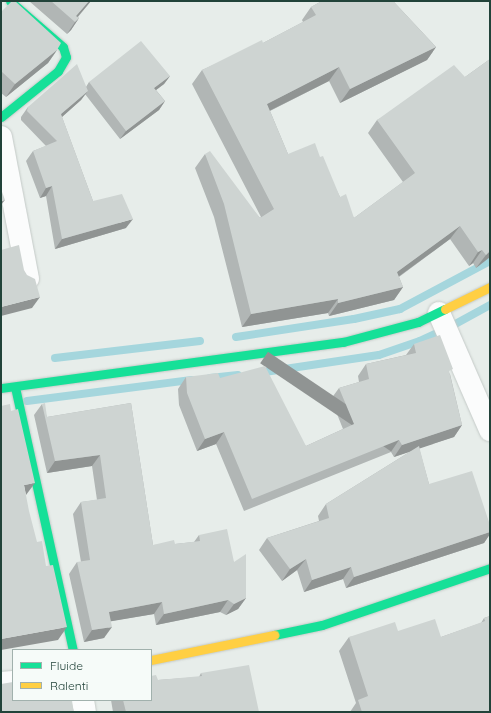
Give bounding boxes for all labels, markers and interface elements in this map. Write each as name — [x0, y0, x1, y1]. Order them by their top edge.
legend — [12, 649, 152, 701]
text: Fluide — [50, 658, 83, 673]
text: Ralenti — [50, 678, 88, 693]

